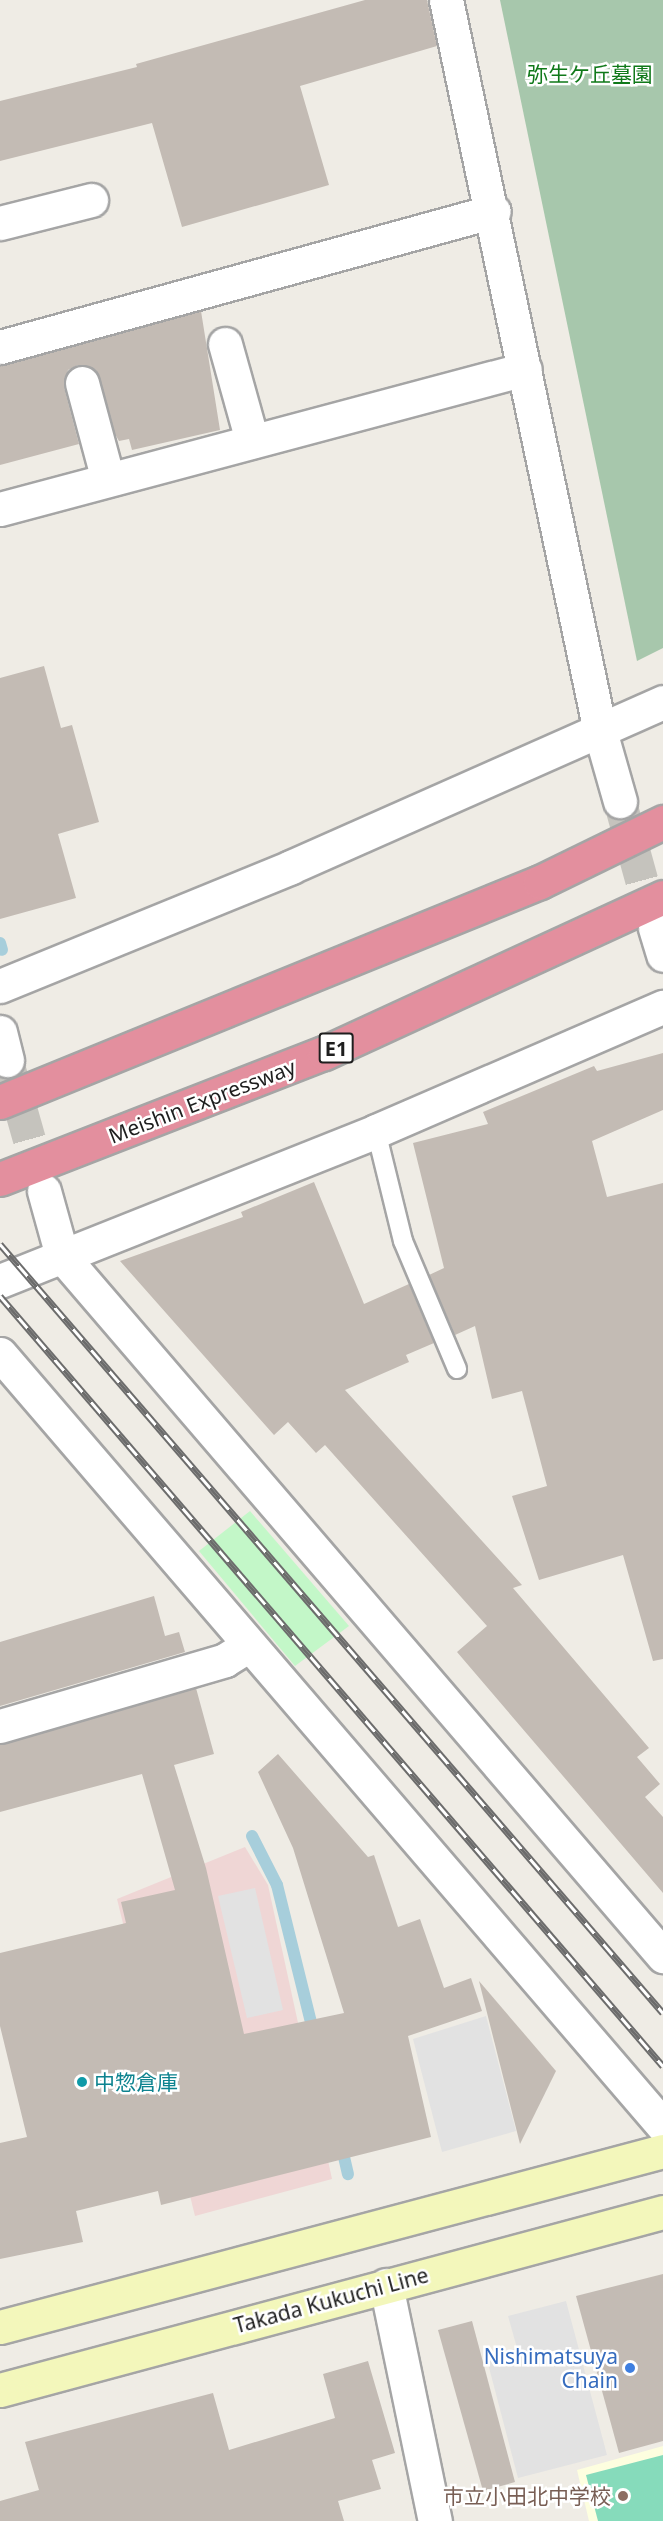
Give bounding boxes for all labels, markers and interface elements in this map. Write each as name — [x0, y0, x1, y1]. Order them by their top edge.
park label: 弥生ケ丘墓園 — [527, 61, 653, 87]
road number: E1 — [318, 1031, 354, 1065]
street label: Meishin Expressway — [105, 1054, 299, 1148]
place label: 中惣倉庫 — [94, 2069, 178, 2095]
marker: 中惣倉庫 — [75, 2075, 89, 2089]
street label: Takada Kukuchi Line — [231, 2262, 431, 2338]
place label: Nishimatsuya Chain — [484, 2343, 618, 2393]
marker: Nishimatsuya Chain — [623, 2361, 637, 2375]
place label: 市立小田北中学校 — [443, 2483, 611, 2509]
marker: 市立小田北中学校 — [616, 2489, 630, 2503]

